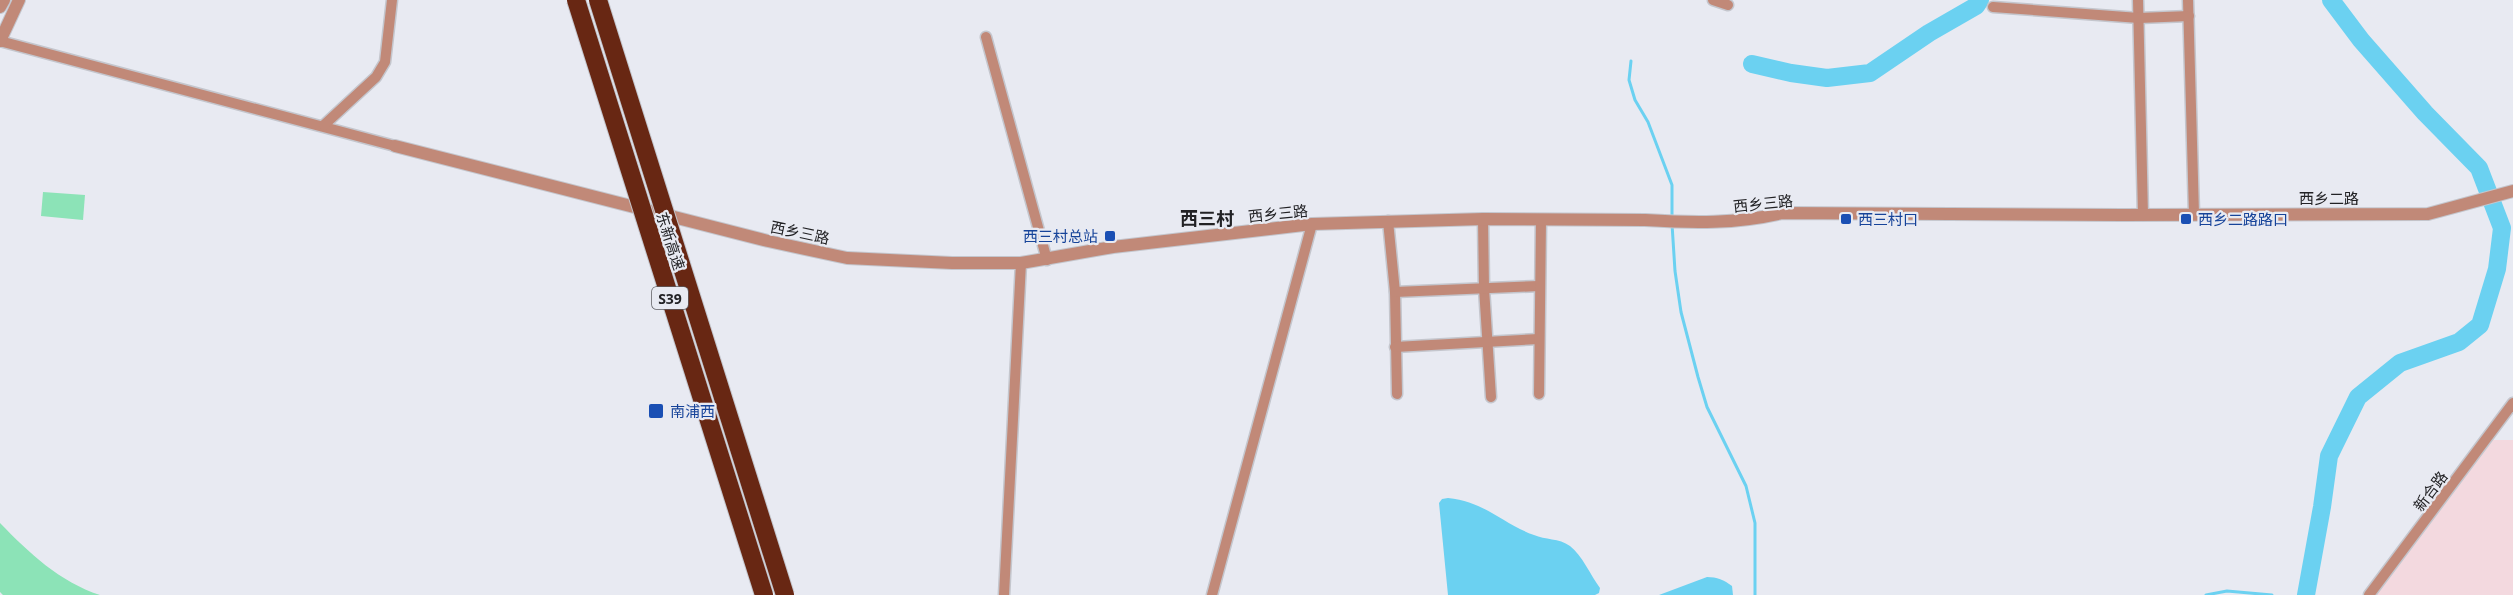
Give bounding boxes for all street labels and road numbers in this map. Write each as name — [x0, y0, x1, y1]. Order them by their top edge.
street label: 西乡二路 — [2299, 188, 2359, 208]
street label: 西乡三路 — [1732, 190, 1794, 216]
street label: 西乡三路 — [1247, 200, 1309, 226]
street label: 东新高速 — [652, 209, 690, 273]
street label: 西乡三路 — [769, 216, 831, 248]
road number: S39 — [652, 287, 688, 309]
street label: 新合路 — [2408, 467, 2452, 515]

